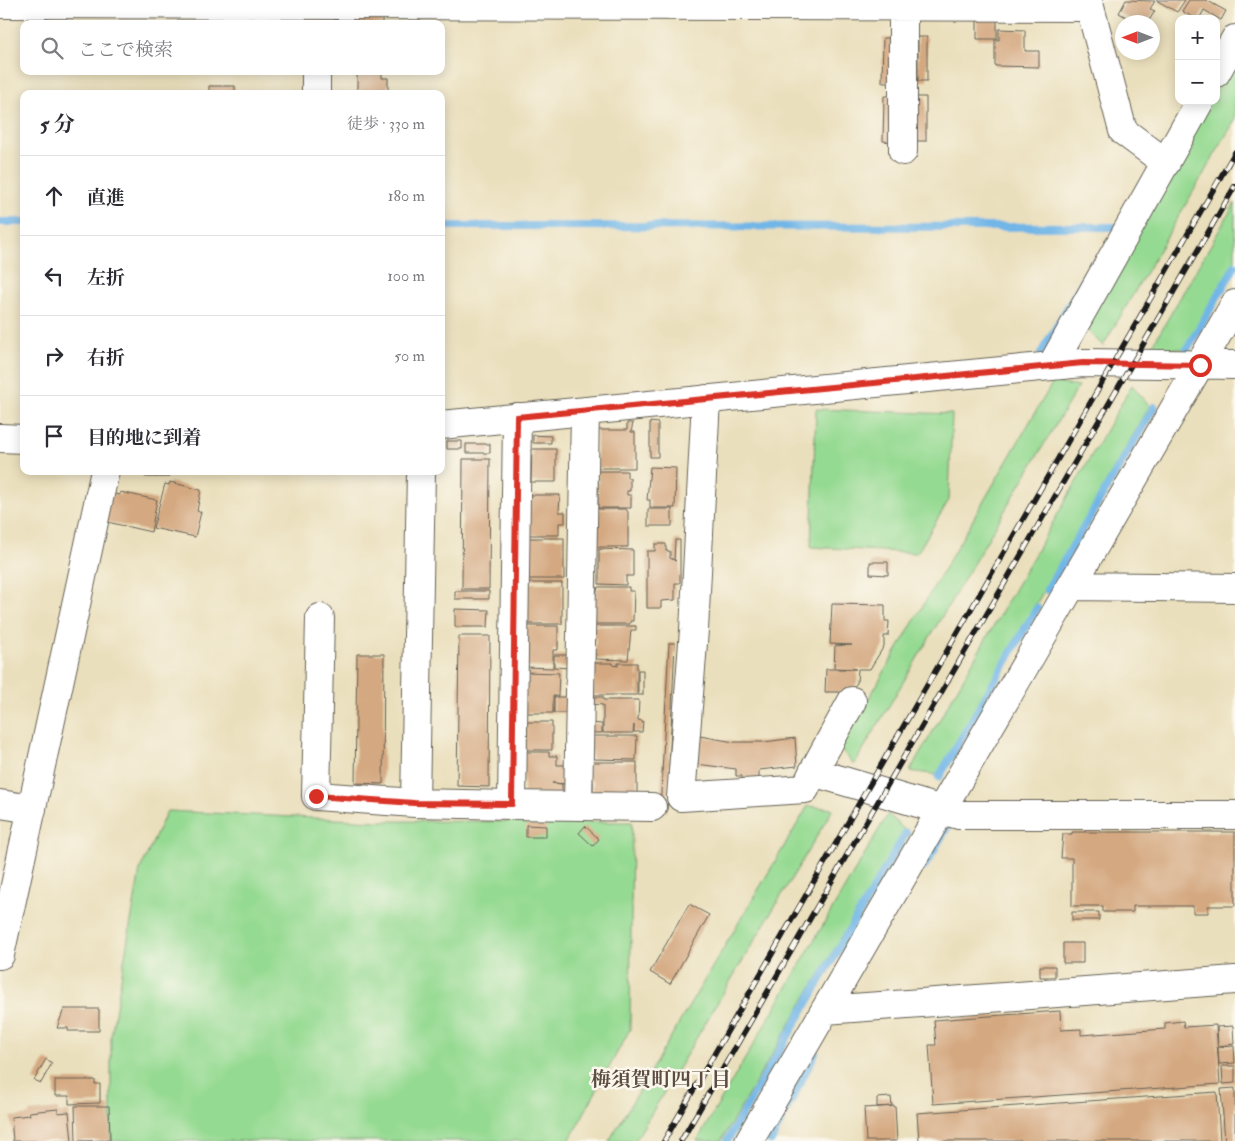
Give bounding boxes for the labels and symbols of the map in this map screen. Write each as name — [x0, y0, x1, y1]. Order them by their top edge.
north arrow — [1115, 15, 1160, 60]
route start — [1189, 354, 1212, 377]
route end — [305, 785, 328, 808]
district label: 梅須賀町四丁目 — [591, 1067, 731, 1092]

